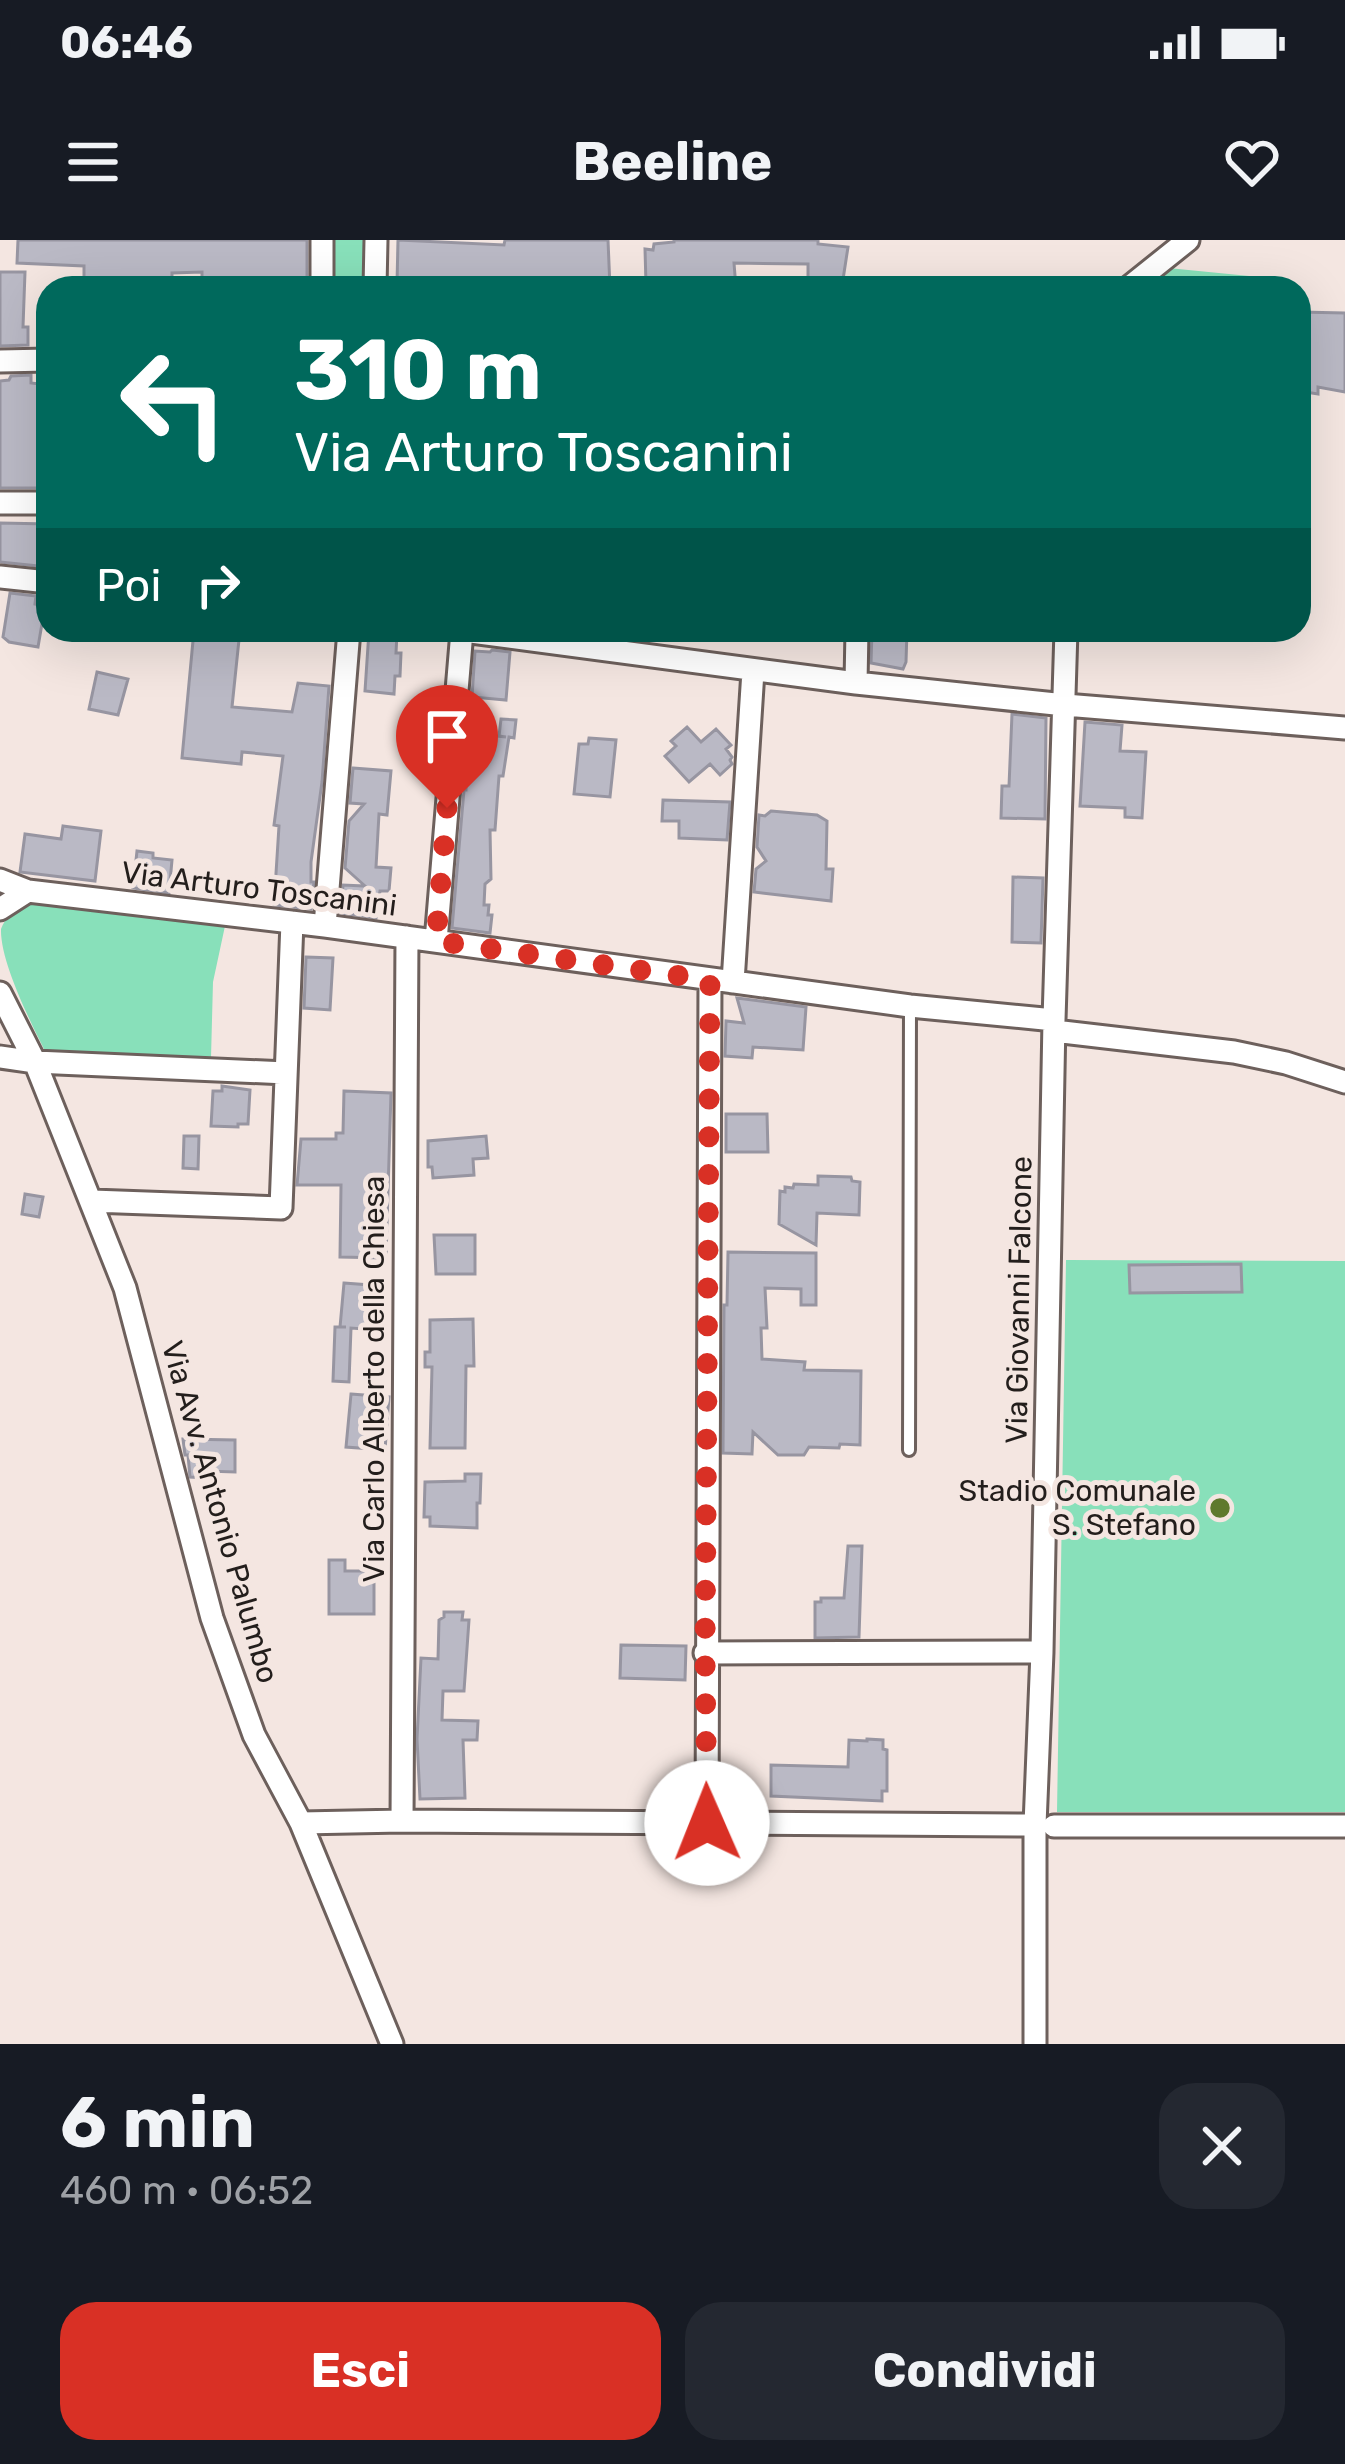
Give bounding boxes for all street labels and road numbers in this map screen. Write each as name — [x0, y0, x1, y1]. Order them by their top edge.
street label: Via Arturo Toscanini — [119, 854, 399, 924]
street label: Via Giovanni Falcone — [998, 1156, 1040, 1444]
street label: Via Carlo Alberto della Chiesa — [356, 1176, 392, 1582]
street label: Via Avv. Antonio Palumbo — [154, 1337, 286, 1687]

